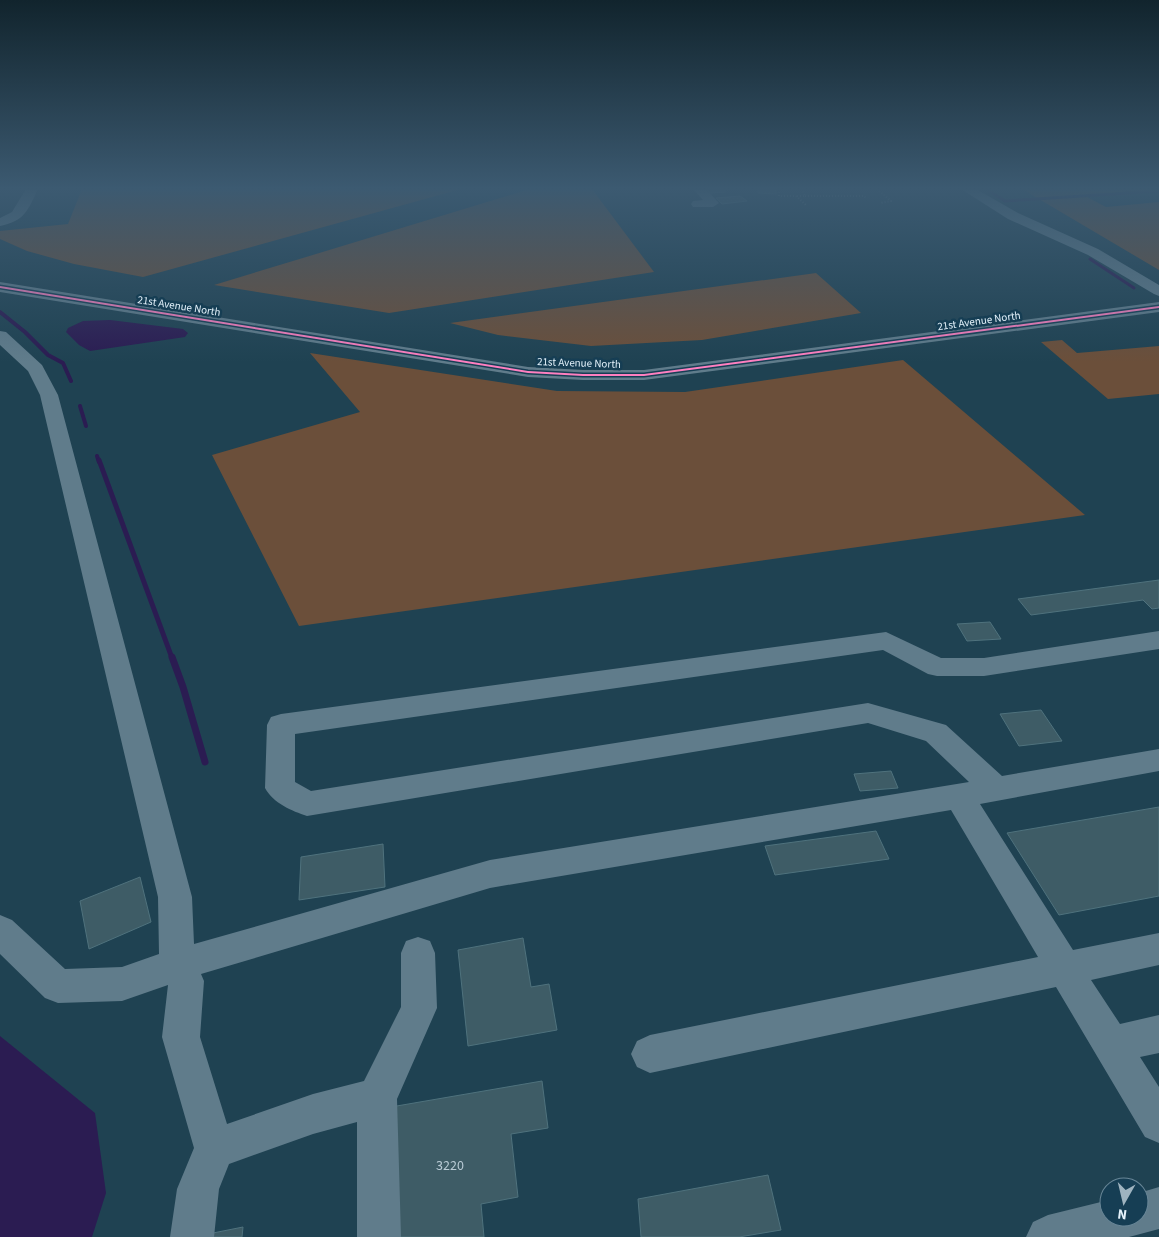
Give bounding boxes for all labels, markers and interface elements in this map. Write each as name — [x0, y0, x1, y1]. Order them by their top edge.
street label: 21st Avenue North — [136, 292, 222, 320]
street label: 21st Avenue North — [936, 308, 1022, 334]
street label: 21st Avenue North — [537, 354, 621, 372]
house number: 3220 — [436, 1156, 464, 1176]
north arrow — [1099, 1177, 1149, 1227]
text: N — [1116, 1203, 1128, 1224]

